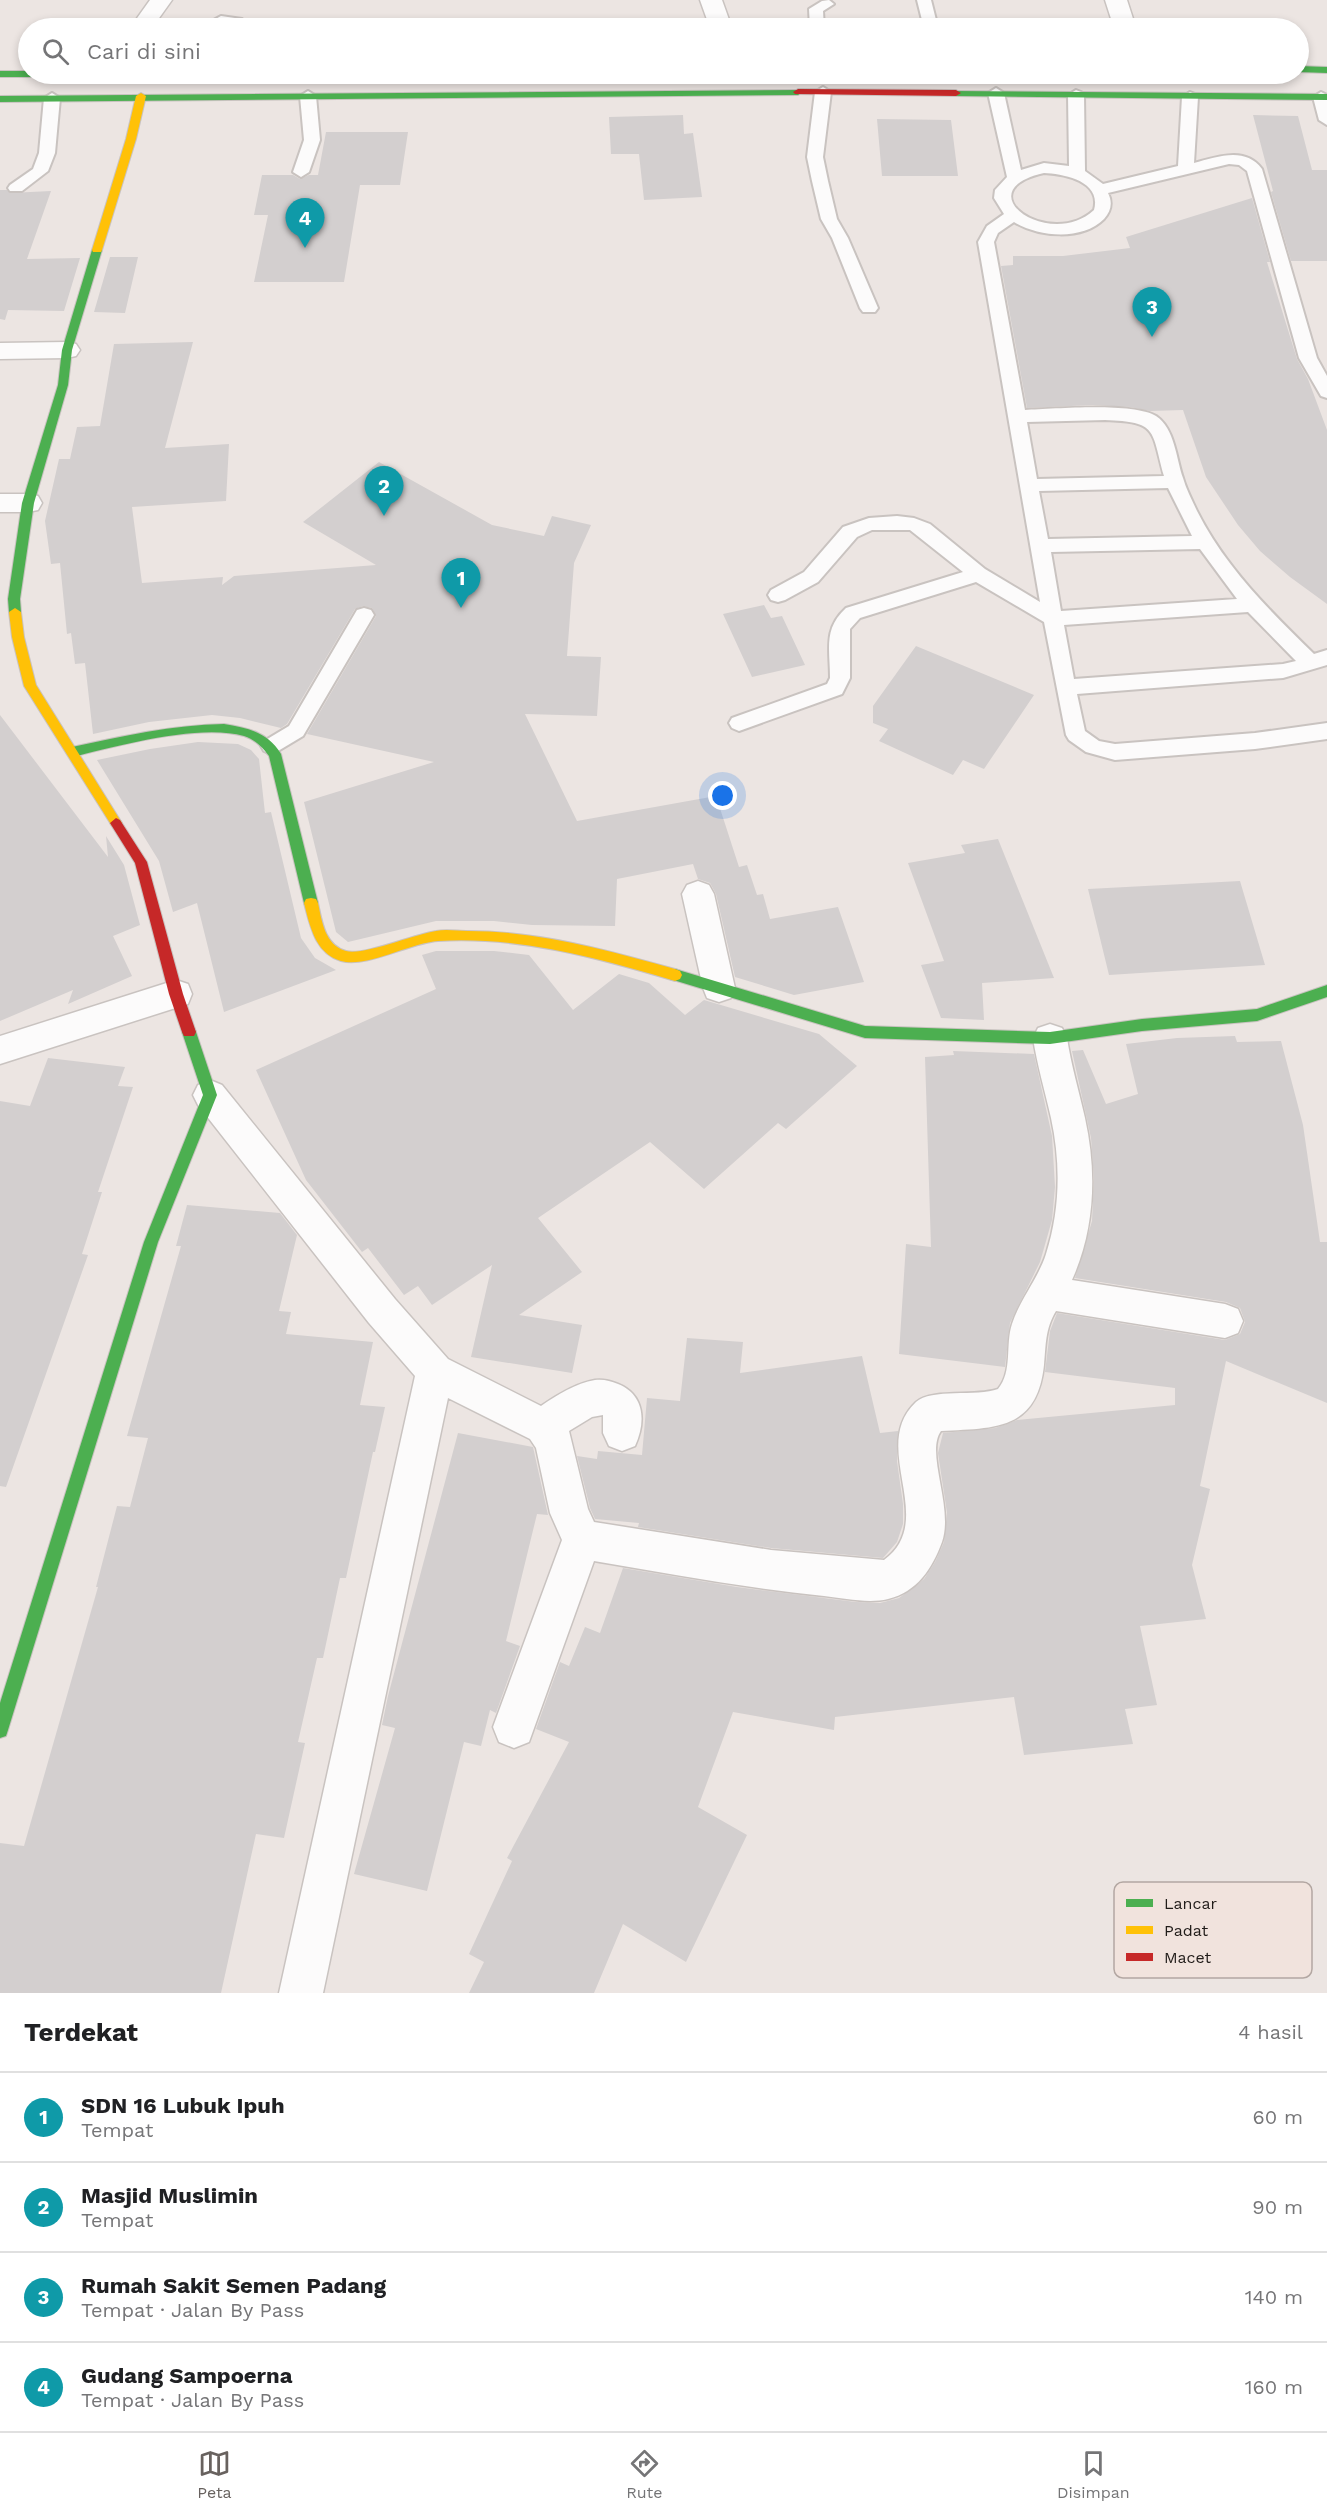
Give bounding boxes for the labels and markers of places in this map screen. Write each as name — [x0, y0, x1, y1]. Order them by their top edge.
pin: 4 — [286, 198, 324, 248]
pin: 3 — [1132, 288, 1172, 337]
pin: 2 — [364, 466, 404, 516]
pin: 1 — [442, 558, 480, 608]

